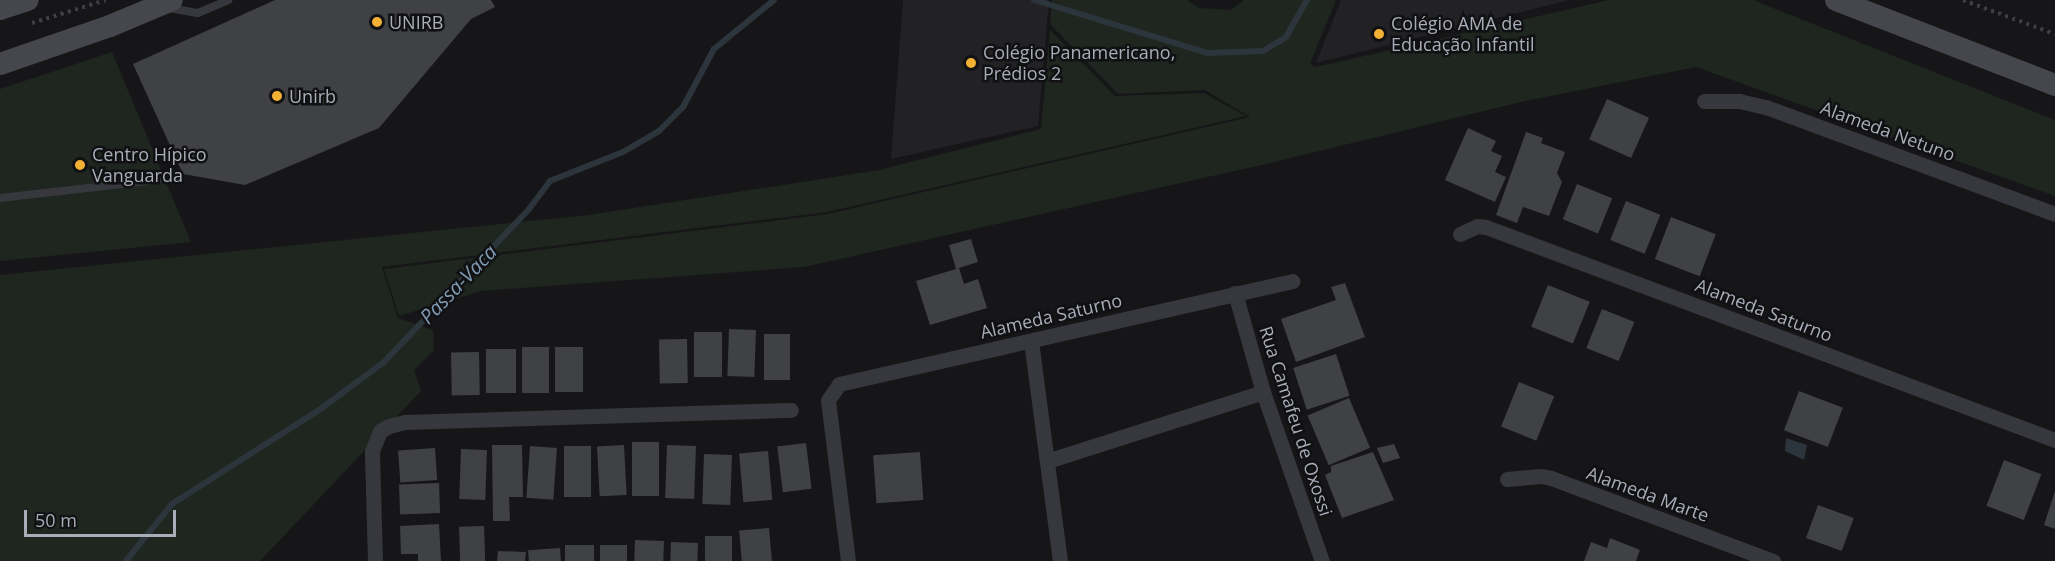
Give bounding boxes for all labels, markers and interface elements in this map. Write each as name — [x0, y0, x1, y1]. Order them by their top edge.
place label: UNIRB — [389, 11, 443, 33]
place label: Colégio AMA de Educação Infantil — [1391, 13, 1534, 56]
marker: UNIRB — [370, 15, 384, 29]
marker: Colégio AMA de Educação Infantil — [1372, 27, 1386, 41]
place label: Colégio Panamericano, Prédios 2 — [983, 42, 1175, 84]
marker: Colégio Panamericano, Prédios 2 — [964, 56, 978, 70]
place label: Unirb — [289, 85, 336, 107]
marker: Unirb — [270, 89, 284, 103]
street label: Alameda Netuno — [1818, 97, 1958, 165]
place label: Centro Hípico Vanguarda — [92, 144, 207, 186]
marker: Centro Hípico Vanguarda — [73, 158, 87, 172]
water label: Passa-Vaca — [415, 240, 501, 328]
street label: Alameda Saturno — [1692, 274, 1836, 346]
street label: Alameda Saturno — [978, 289, 1124, 343]
street label: Rua Camafeu de Oxossi — [1255, 323, 1337, 519]
street label: Alameda Marte — [1584, 462, 1712, 526]
scale bar — [27, 498, 178, 536]
text: 50 m — [35, 508, 77, 532]

